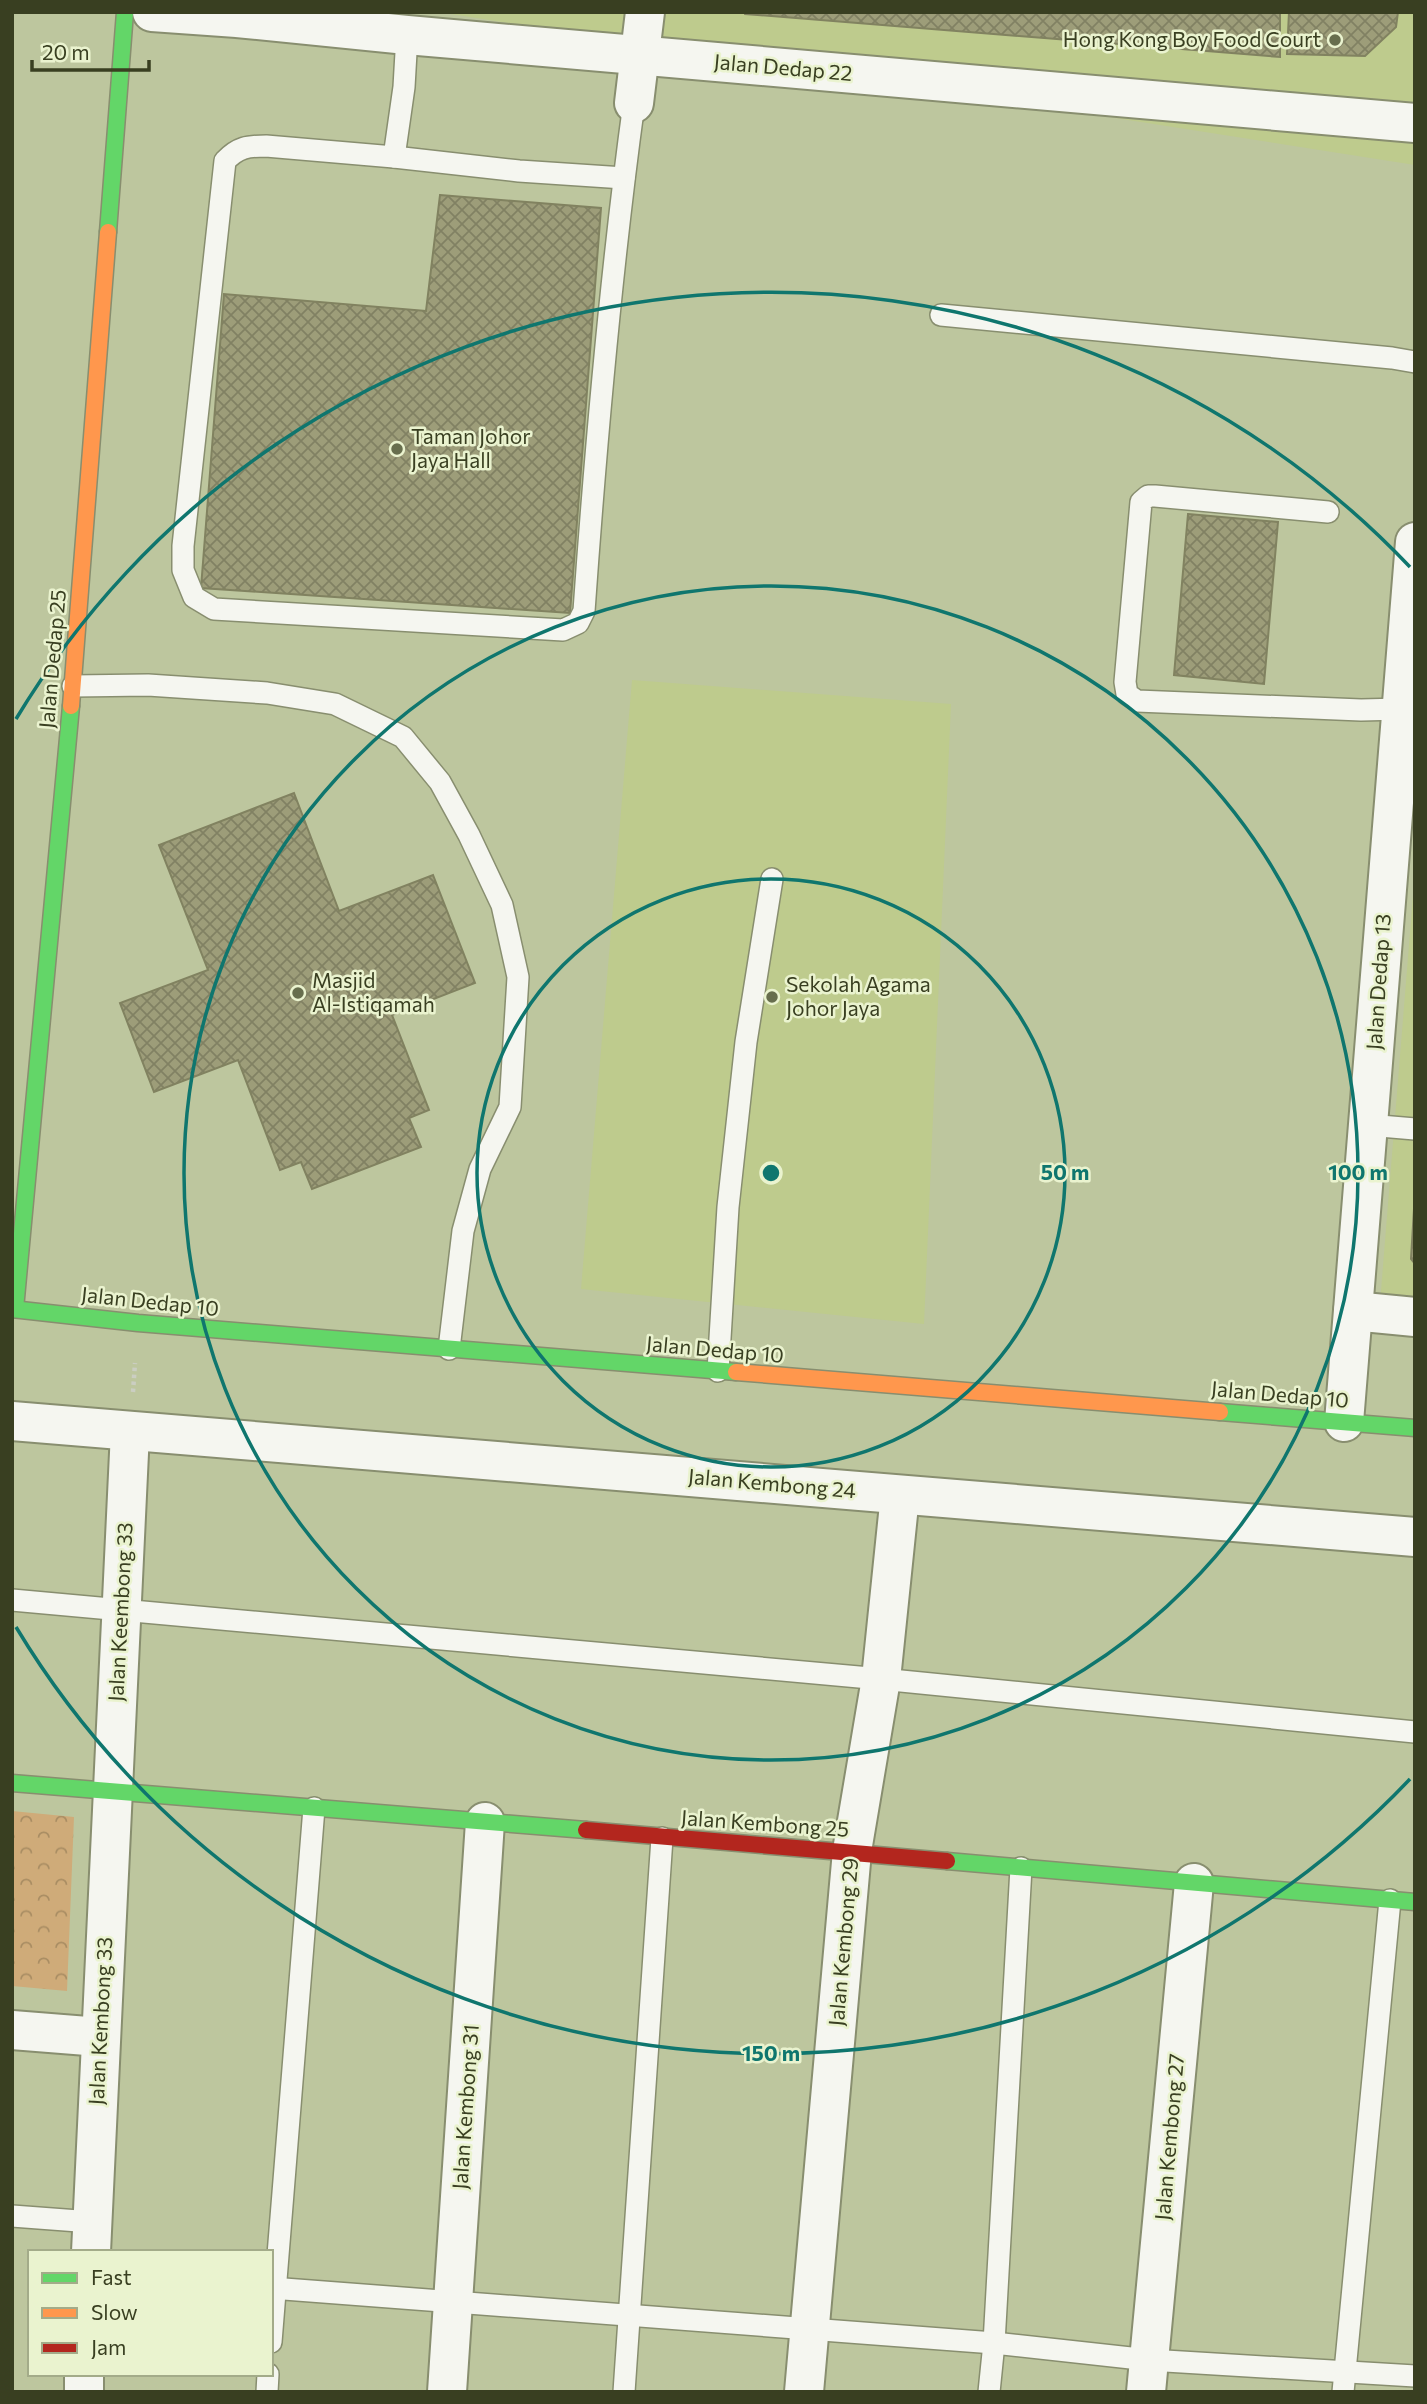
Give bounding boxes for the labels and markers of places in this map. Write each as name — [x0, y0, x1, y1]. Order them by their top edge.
place label: Hong Kong Boy Food Court — [1063, 26, 1321, 51]
marker: Hong Kong Boy Food Court — [1327, 32, 1343, 48]
place label: Taman Johor Jaya Hall — [411, 423, 531, 472]
marker: Taman Johor Jaya Hall — [389, 441, 405, 457]
place label: Masjid Al-Istiqamah — [312, 967, 435, 1016]
place label: Sekolah Agama Johor Jaya — [786, 971, 931, 1020]
marker: Masjid Al-Istiqamah — [290, 985, 306, 1001]
marker: Sekolah Agama Johor Jaya — [764, 989, 780, 1005]
centre of rings — [759, 1161, 783, 1185]

